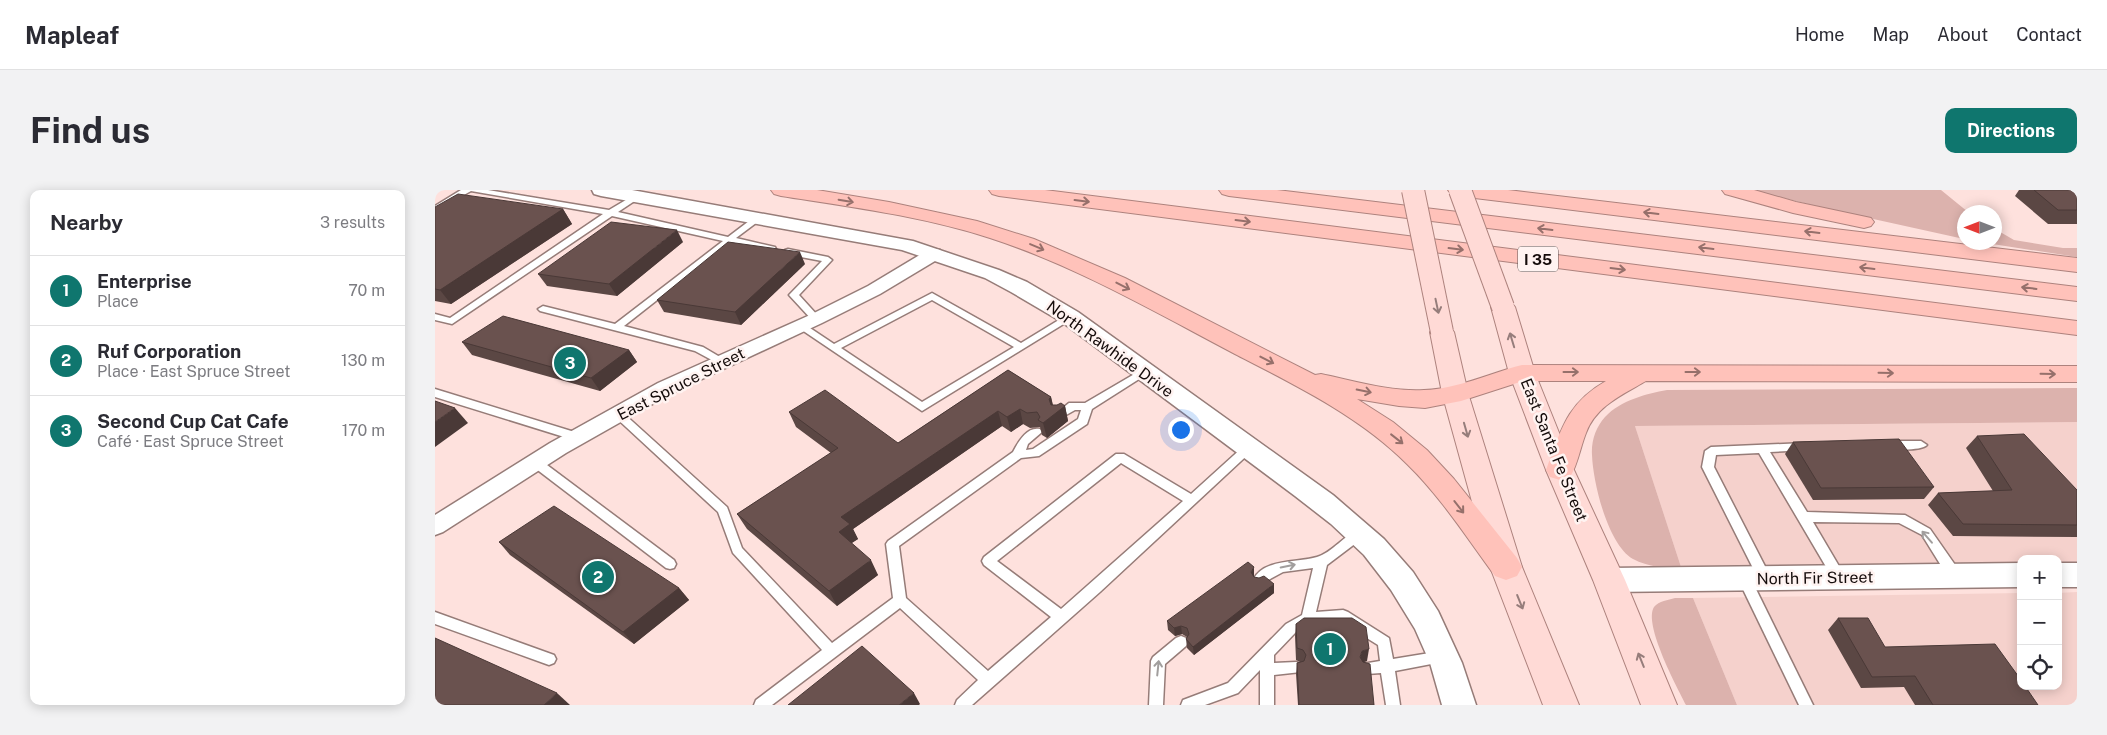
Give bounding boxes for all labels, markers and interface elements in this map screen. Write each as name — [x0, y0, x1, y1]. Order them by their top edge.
text: Mapleaf — [25, 21, 119, 49]
text: Home — [1795, 24, 1845, 45]
text: Map — [1873, 24, 1909, 45]
text: About — [1937, 24, 1988, 45]
text: Contact — [2016, 24, 2082, 45]
button: Directions — [1945, 108, 2077, 153]
text: Find us — [30, 110, 150, 151]
one-way arrow — [1074, 196, 1090, 206]
one-way arrow — [838, 197, 854, 207]
north arrow — [1957, 205, 2002, 250]
one-way arrow — [1643, 208, 1659, 218]
text: Nearby — [50, 210, 123, 235]
text: 3 results — [320, 213, 385, 232]
one-way arrow — [1235, 216, 1251, 226]
one-way arrow — [1537, 224, 1553, 234]
one-way arrow — [1804, 226, 1820, 236]
one-way arrow — [1029, 243, 1044, 253]
one-way arrow — [1698, 243, 1714, 253]
one-way arrow — [1448, 244, 1464, 254]
road number: I 35 — [1518, 246, 1558, 272]
one-way arrow — [1860, 263, 1876, 273]
one-way arrow — [1609, 264, 1625, 274]
text: Enterprise — [97, 270, 192, 292]
text: 1 — [63, 281, 69, 300]
text: 70 m — [348, 281, 385, 300]
one-way arrow — [1115, 281, 1130, 291]
one-way arrow — [2021, 283, 2037, 293]
text: Place — [97, 292, 139, 311]
street label: North Rawhide Drive — [1043, 297, 1177, 401]
one-way arrow — [1432, 298, 1442, 314]
one-way arrow — [1507, 332, 1517, 348]
text: Ruf Corporation — [97, 340, 241, 362]
pin: 3 — [554, 344, 586, 382]
street label: East Spruce Street — [614, 344, 748, 424]
text: 2 — [61, 351, 71, 370]
text: 130 m — [341, 351, 385, 370]
one-way arrow — [1259, 356, 1274, 365]
text: Place · East Spruce Street — [97, 362, 290, 381]
one-way arrow — [1562, 367, 1579, 377]
one-way arrow — [1684, 367, 1701, 377]
one-way arrow — [1877, 368, 1893, 378]
one-way arrow — [2040, 369, 2056, 379]
street label: East Santa Fe Street — [1517, 376, 1591, 524]
one-way arrow — [1356, 387, 1372, 396]
text: Second Cup Cat Cafe — [97, 410, 289, 432]
your location — [1168, 417, 1194, 443]
text: 3 — [61, 421, 71, 440]
text: 170 m — [342, 421, 385, 440]
one-way arrow — [1462, 421, 1472, 437]
text: Café · East Spruce Street — [97, 432, 284, 451]
one-way arrow — [1390, 434, 1404, 444]
one-way arrow — [1453, 500, 1464, 513]
one-way arrow — [1922, 530, 1933, 543]
map controls — [2017, 555, 2062, 690]
button: + — [2017, 555, 2062, 600]
pin: 2 — [582, 558, 614, 596]
one-way arrow — [1280, 561, 1296, 570]
street label: North Fir Street — [1756, 567, 1874, 589]
one-way arrow — [1516, 593, 1525, 609]
button: − — [2017, 600, 2062, 645]
pin: 1 — [1314, 630, 1346, 668]
button: locate — [2017, 645, 2062, 690]
one-way arrow — [1635, 653, 1645, 668]
one-way arrow — [1154, 661, 1163, 677]

